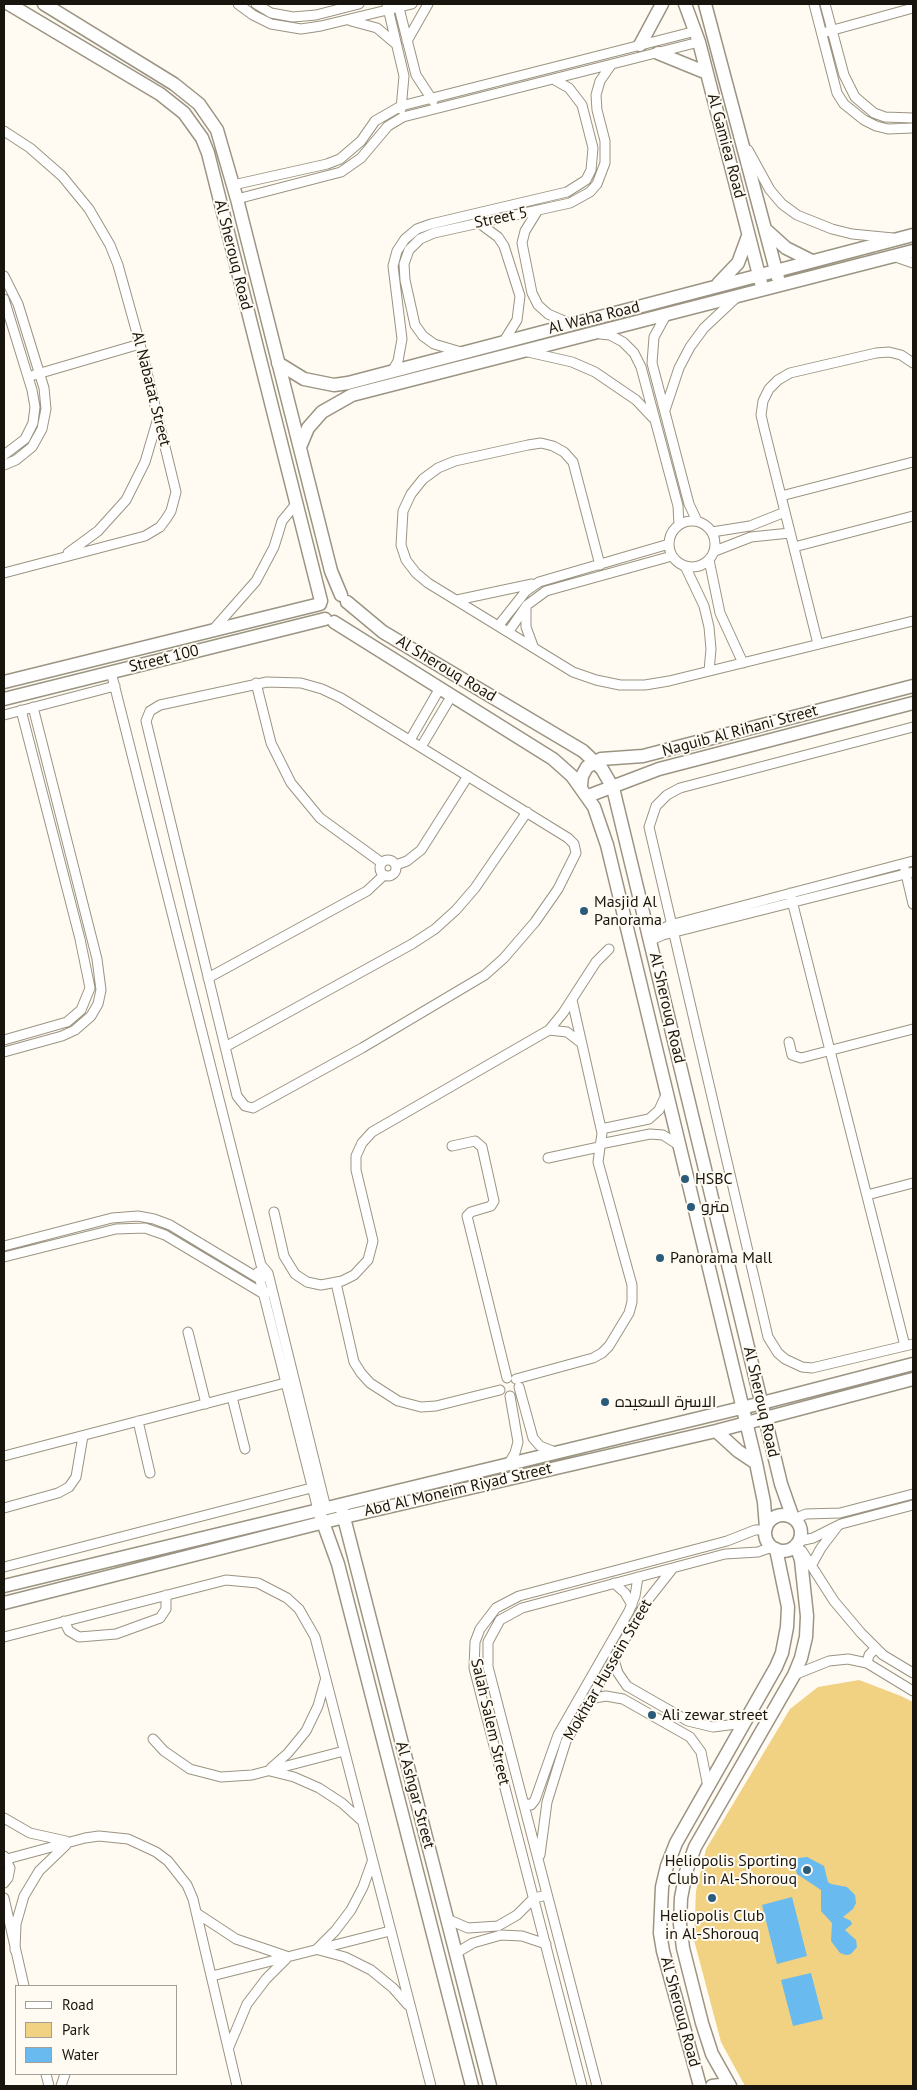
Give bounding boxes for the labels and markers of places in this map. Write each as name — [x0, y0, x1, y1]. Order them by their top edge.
place label: Masjid Al Panorama — [594, 892, 662, 930]
marker: Masjid Al Panorama — [578, 905, 590, 917]
place label: HSBC — [695, 1169, 733, 1189]
marker: HSBC — [679, 1173, 691, 1185]
place label: مترو — [701, 1197, 729, 1217]
marker: مترو — [685, 1201, 697, 1213]
place label: Panorama Mall — [670, 1248, 772, 1268]
marker: Panorama Mall — [654, 1252, 666, 1264]
place label: الاسرة السعيده — [615, 1392, 716, 1412]
marker: الاسرة السعيده — [599, 1396, 611, 1408]
place label: Ali zewar street — [662, 1705, 768, 1725]
marker: Ali zewar street — [646, 1709, 658, 1721]
place label: Heliopolis Sporting Club in Al-Shorouq — [665, 1851, 797, 1889]
marker: Heliopolis Sporting Club in Al-Shorouq — [801, 1864, 813, 1876]
marker: Heliopolis Club in Al-Shorouq — [706, 1892, 718, 1904]
place label: Heliopolis Club in Al-Shorouq — [660, 1906, 764, 1944]

